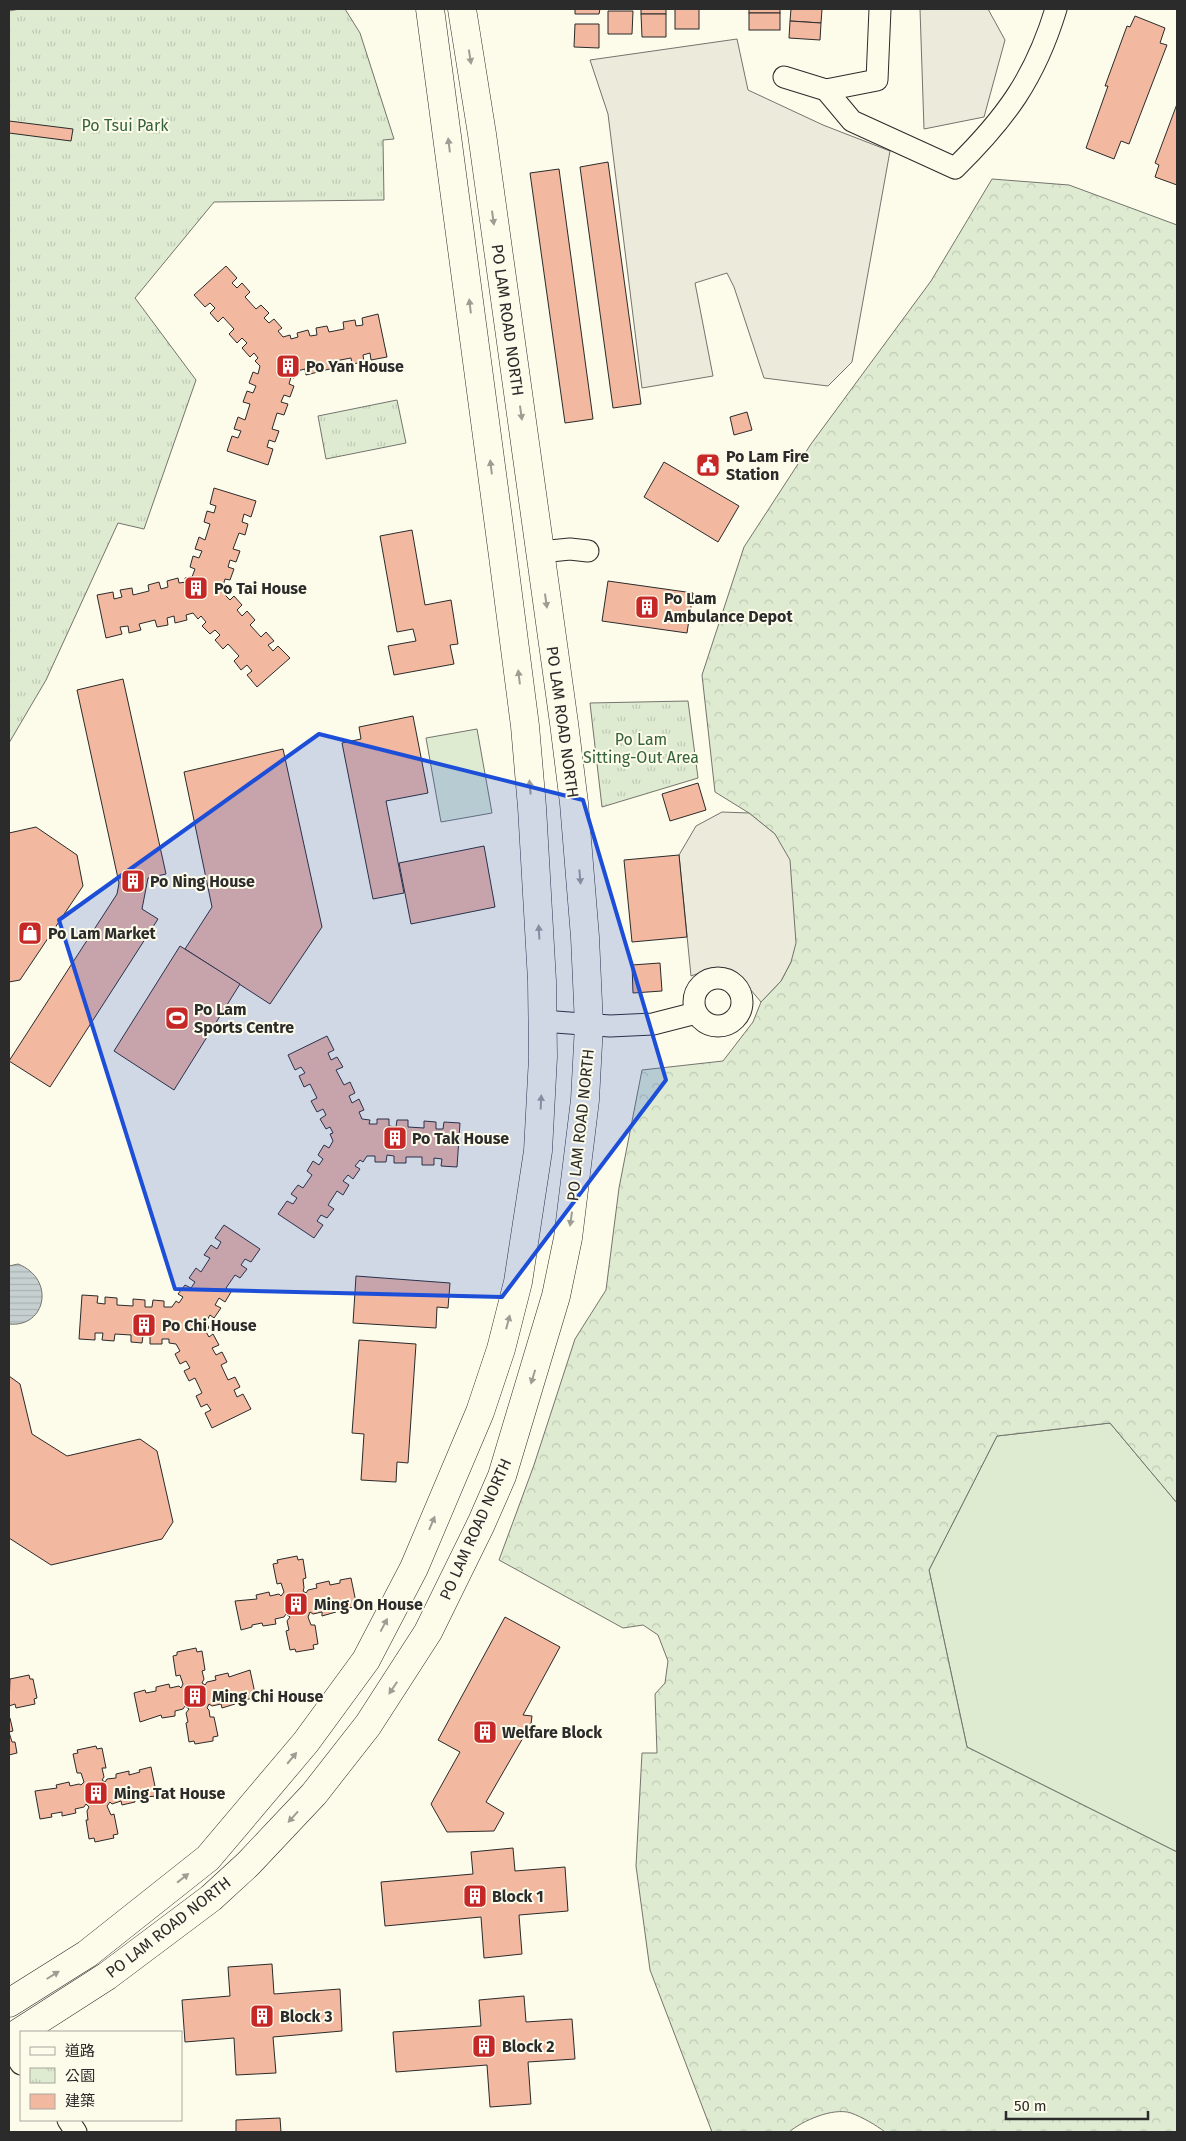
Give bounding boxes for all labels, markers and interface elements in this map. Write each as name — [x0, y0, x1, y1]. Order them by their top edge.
one-way arrow — [466, 49, 474, 65]
park label: Po Tsui Park — [82, 116, 169, 135]
one-way arrow — [445, 137, 453, 153]
one-way arrow — [490, 210, 498, 226]
street label: PO LAM ROAD NORTH — [487, 243, 528, 397]
one-way arrow — [466, 298, 474, 314]
building icon: Po Yan House — [275, 353, 301, 379]
place label: Po Yan House — [306, 357, 404, 376]
one-way arrow — [517, 406, 525, 422]
place label: Po Lam Fire Station — [726, 447, 809, 484]
public building icon: Po Lam Fire Station — [695, 452, 721, 478]
one-way arrow — [487, 459, 495, 475]
building icon: Po Tai House — [183, 575, 209, 601]
place label: Po Tai House — [214, 579, 307, 598]
place label: Po Lam Ambulance Depot — [663, 589, 793, 626]
one-way arrow — [543, 593, 551, 609]
building icon: Po Lam Ambulance Depot — [634, 594, 660, 620]
street label: PO LAM ROAD NORTH — [542, 645, 583, 799]
one-way arrow — [515, 669, 523, 685]
park label: Po Lam Sitting-Out Area — [583, 730, 699, 767]
one-way arrow — [526, 779, 534, 795]
building icon: Po Ning House — [120, 868, 146, 894]
one-way arrow — [577, 869, 585, 885]
place label: Po Ning House — [150, 872, 255, 891]
shop icon: Po Lam Market — [17, 920, 43, 946]
place label: Po Lam Market — [48, 924, 157, 943]
one-way arrow — [535, 924, 543, 940]
place label: Po Lam Sports Centre — [194, 1000, 294, 1037]
sports icon: Po Lam Sports Centre — [164, 1005, 190, 1031]
street label: PO LAM ROAD NORTH — [563, 1048, 598, 1202]
one-way arrow — [537, 1094, 545, 1110]
building icon: Po Tak House — [382, 1125, 408, 1151]
place label: Po Tak House — [412, 1129, 509, 1148]
one-way arrow — [567, 1211, 575, 1227]
building icon: Po Chi House — [131, 1312, 157, 1338]
one-way arrow — [504, 1315, 512, 1330]
place label: Po Chi House — [162, 1316, 257, 1335]
one-way arrow — [529, 1369, 537, 1384]
street label: PO LAM ROAD NORTH — [436, 1455, 515, 1603]
one-way arrow — [429, 1516, 437, 1530]
building icon: Ming On House — [283, 1591, 309, 1617]
place label: Ming On House — [314, 1595, 423, 1614]
one-way arrow — [380, 1617, 388, 1632]
one-way arrow — [388, 1682, 397, 1695]
building icon: Ming Chi House — [182, 1683, 208, 1709]
place label: Ming Chi House — [212, 1687, 323, 1706]
building icon: Welfare Block — [472, 1719, 498, 1745]
place label: Welfare Block — [502, 1723, 602, 1742]
one-way arrow — [287, 1752, 298, 1765]
building icon: Ming Tat House — [83, 1780, 109, 1806]
place label: Ming Tat House — [114, 1784, 225, 1803]
one-way arrow — [288, 1810, 299, 1823]
one-way arrow — [176, 1872, 189, 1883]
street label: PO LAM ROAD NORTH — [102, 1873, 234, 1982]
building icon: Block 1 — [462, 1883, 488, 1909]
place label: Block 1 — [492, 1887, 544, 1906]
one-way arrow — [47, 1971, 60, 1980]
building icon: Block 3 — [249, 2003, 275, 2029]
place label: Block 3 — [280, 2007, 333, 2026]
legend — [20, 2031, 182, 2121]
building icon: Block 2 — [471, 2033, 497, 2059]
place label: Block 2 — [502, 2037, 554, 2056]
text: 道路 — [65, 2042, 95, 2060]
text: 公園 — [65, 2067, 95, 2085]
scale bar — [1006, 2088, 1148, 2120]
text: 建築 — [65, 2092, 95, 2110]
text: 50 m — [1014, 2097, 1047, 2115]

